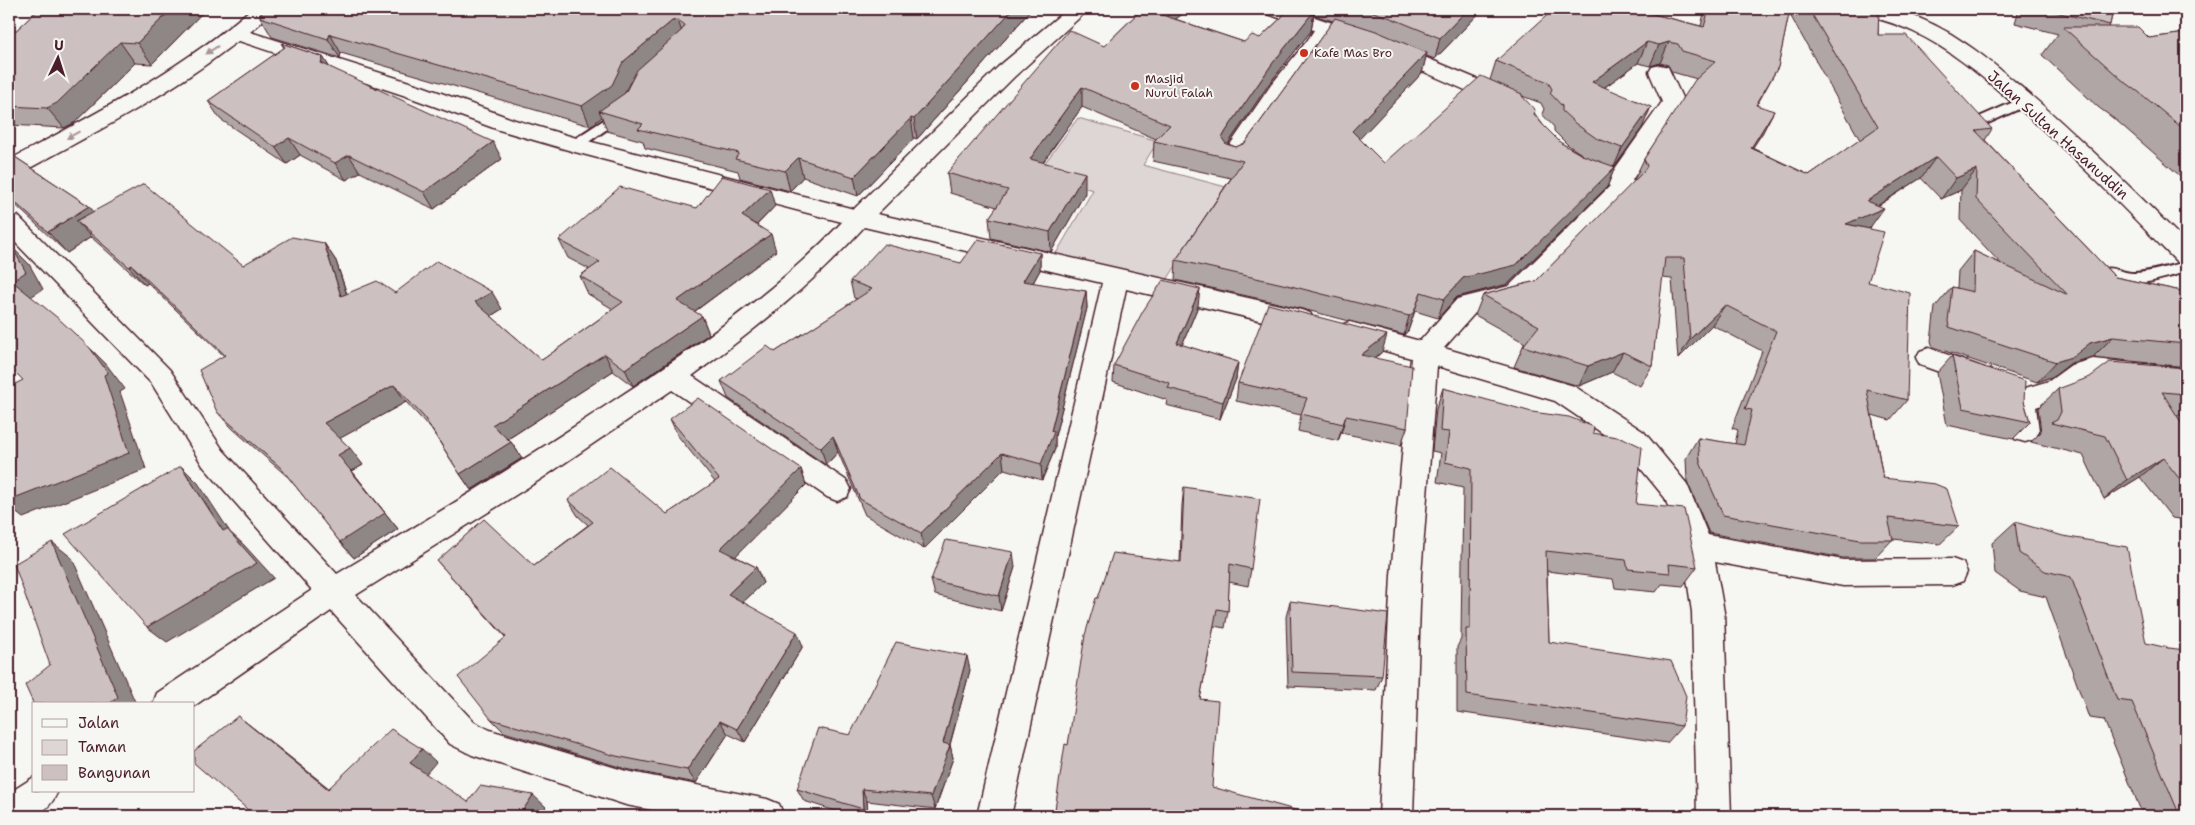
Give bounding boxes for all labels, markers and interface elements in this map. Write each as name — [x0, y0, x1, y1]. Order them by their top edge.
north arrow — [32, 32, 82, 82]
text: U — [54, 36, 64, 54]
place label: Kafe Mas Bro — [1314, 45, 1392, 61]
one-way arrow — [205, 46, 218, 55]
marker: Kafe Mas Bro — [1298, 47, 1310, 59]
street label: Jalan Sultan Hasanuddin — [1983, 66, 2133, 204]
place label: Masjid Nurul Falah — [1145, 71, 1213, 101]
marker: Masjid Nurul Falah — [1129, 80, 1141, 92]
one-way arrow — [66, 130, 79, 139]
legend — [32, 702, 195, 792]
text: Jalan — [78, 713, 119, 733]
text: Taman — [78, 737, 126, 757]
text: Bangunan — [78, 763, 150, 783]

